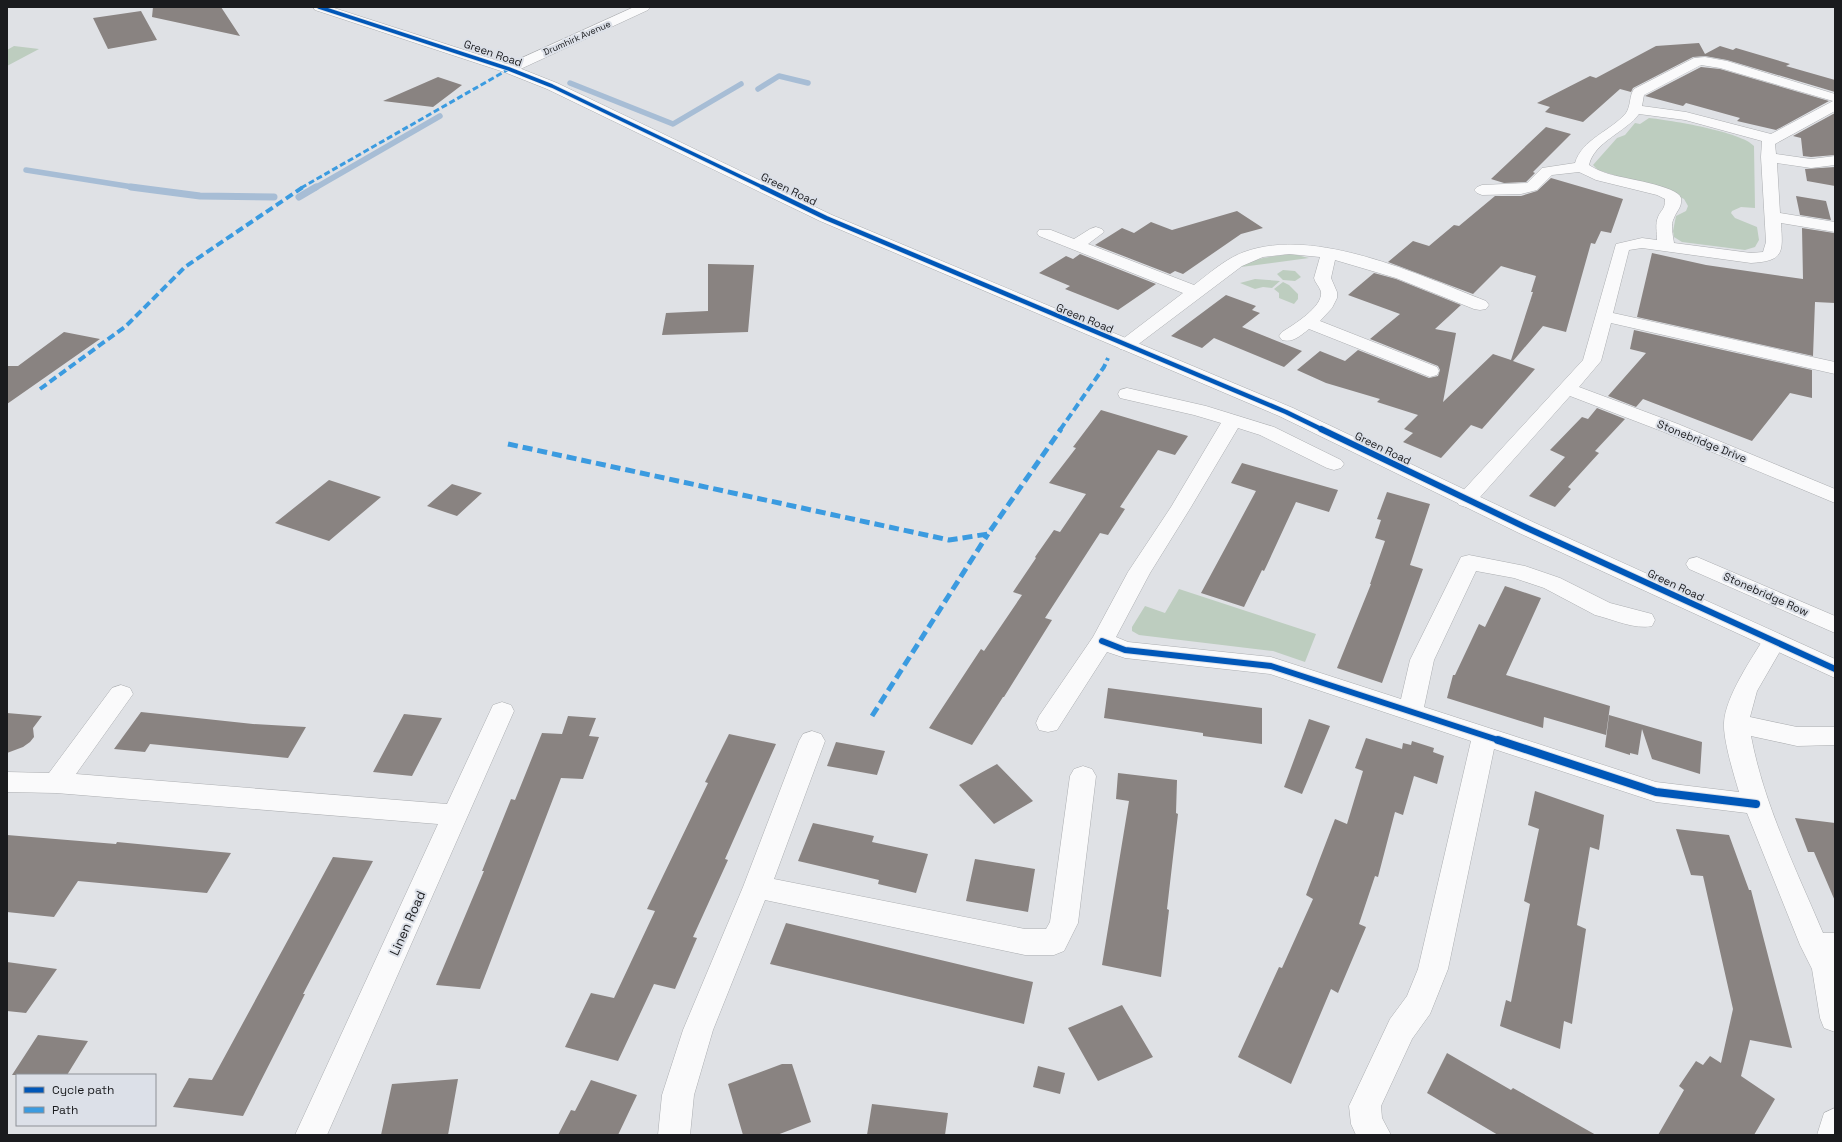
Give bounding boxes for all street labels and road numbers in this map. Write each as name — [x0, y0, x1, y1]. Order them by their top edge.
street label: Drumhirk Avenue — [541, 18, 613, 58]
street label: Green Road — [462, 36, 524, 70]
street label: Green Road — [759, 169, 819, 209]
street label: Green Road — [1054, 300, 1116, 336]
street label: Stonebridge Drive — [1655, 417, 1749, 465]
street label: Green Road — [1353, 428, 1413, 468]
street label: Green Road — [1645, 566, 1707, 604]
street label: Stonebridge Row — [1721, 569, 1811, 619]
street label: Linen Road — [386, 888, 429, 958]

